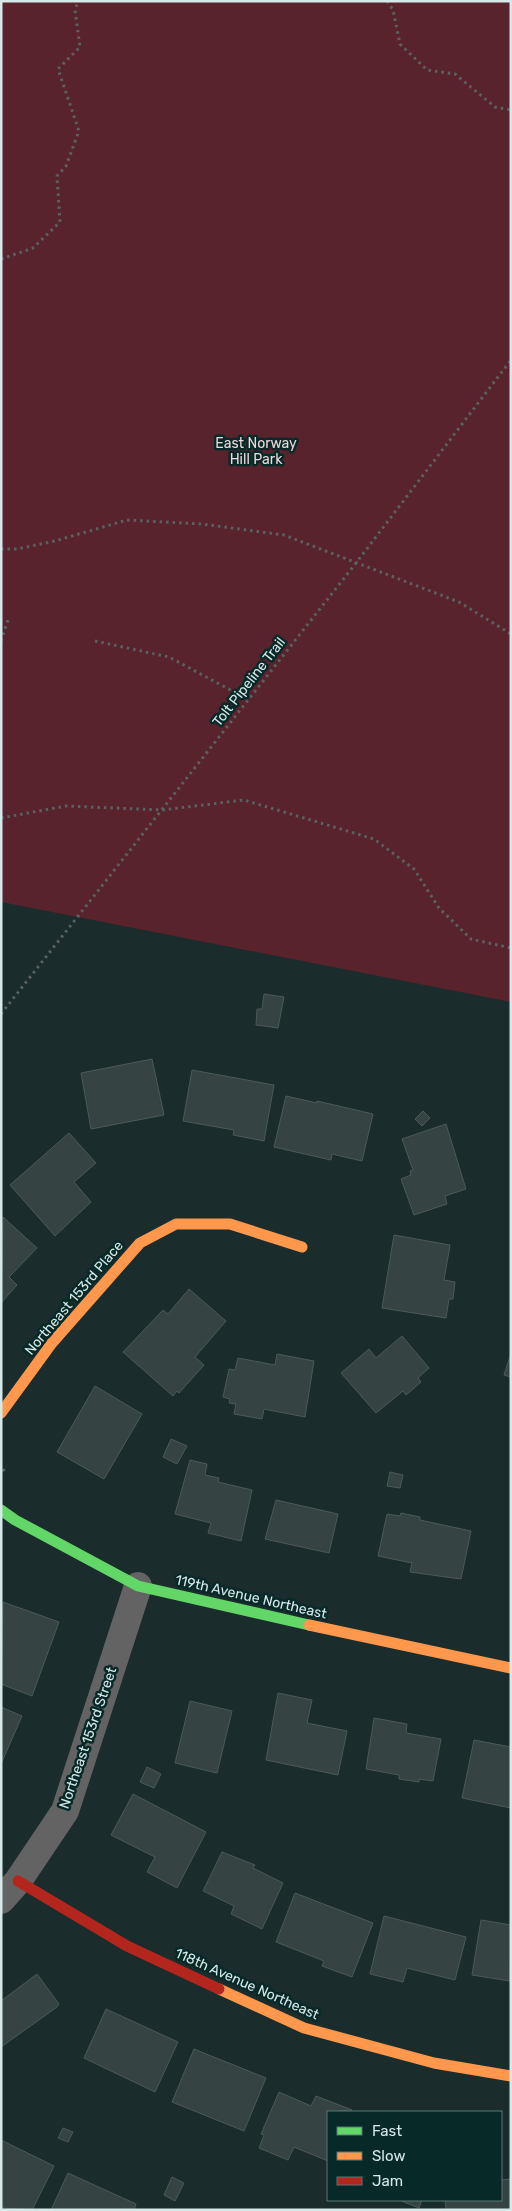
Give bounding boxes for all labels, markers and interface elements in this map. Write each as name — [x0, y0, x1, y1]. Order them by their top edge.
park label: East Norway Hill Park — [215, 435, 297, 468]
street label: Tolt Pipeline Trail — [209, 634, 289, 730]
street label: Northeast 153rd Place — [21, 1237, 127, 1359]
street label: 119th Avenue Northeast — [174, 1571, 329, 1623]
street label: Northeast 153rd Street — [56, 1664, 120, 1811]
street label: 118th Avenue Northeast — [172, 1945, 322, 2024]
legend — [327, 2111, 502, 2201]
text: Fast — [372, 2122, 402, 2140]
text: Slow — [372, 2147, 405, 2165]
text: Jam — [372, 2172, 403, 2190]

